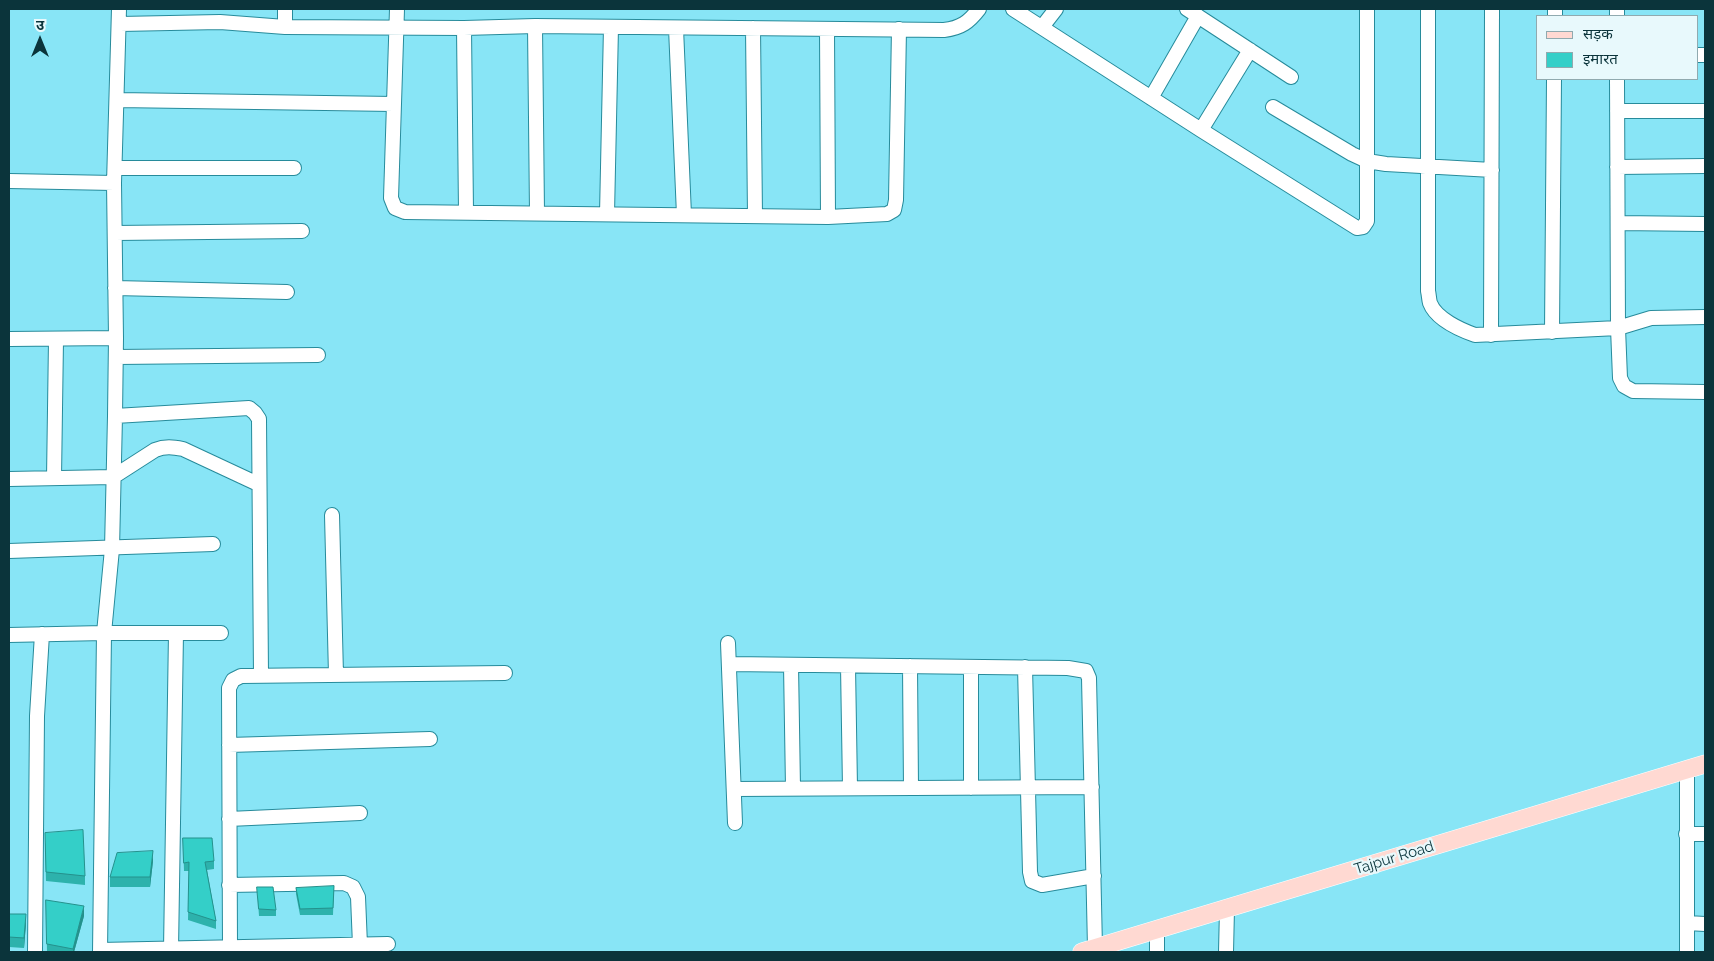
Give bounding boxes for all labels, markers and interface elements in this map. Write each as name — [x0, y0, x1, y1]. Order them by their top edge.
north arrow — [15, 15, 65, 65]
legend — [1536, 15, 1699, 80]
text: उ — [36, 17, 44, 33]
text: सड़क — [1583, 25, 1613, 43]
text: इमारत — [1583, 50, 1618, 68]
street label: Tajpur Road — [1352, 837, 1436, 879]

